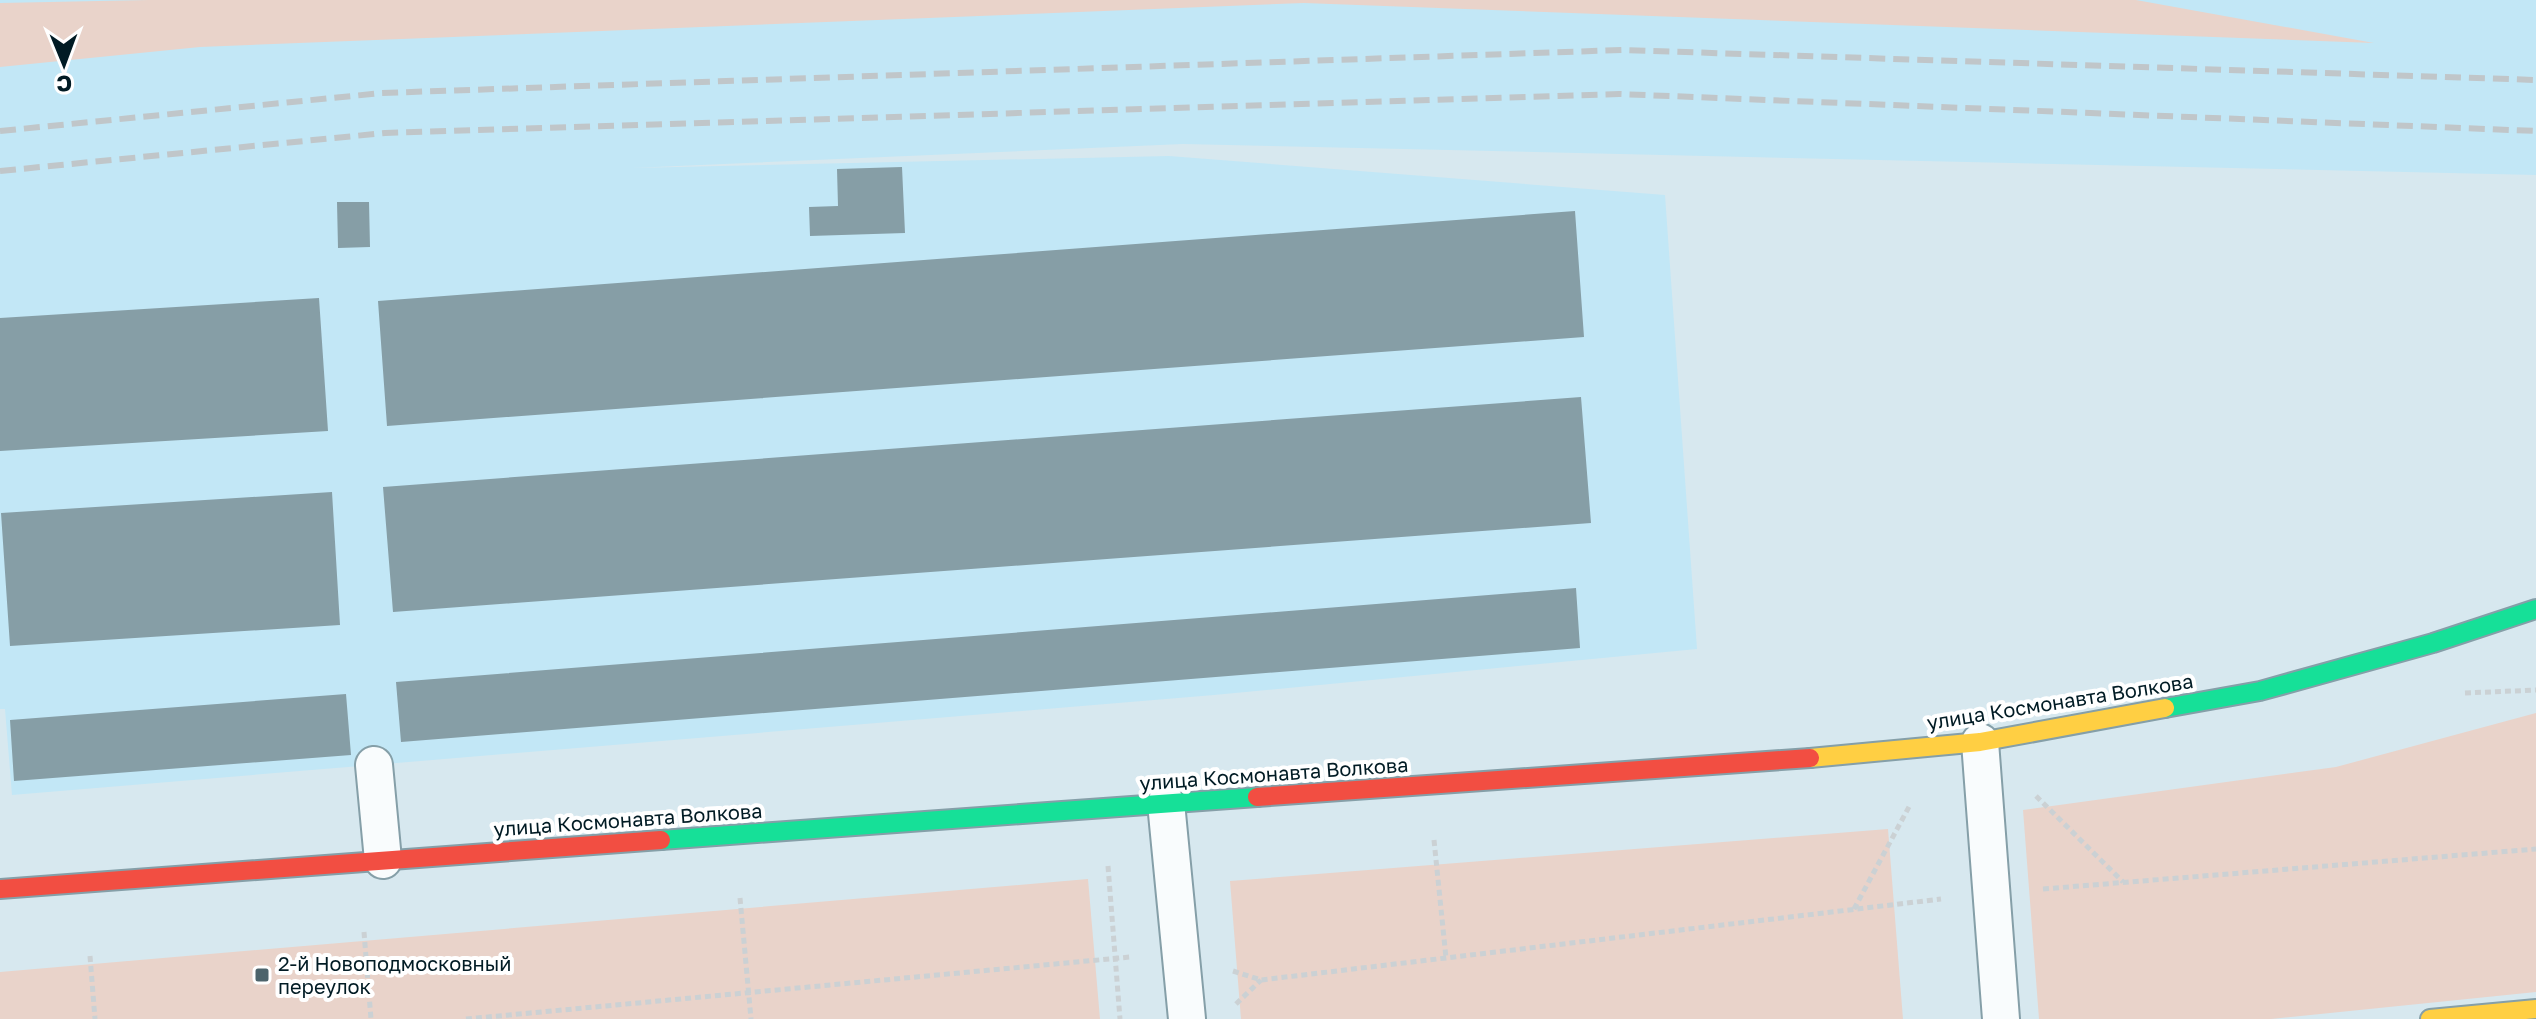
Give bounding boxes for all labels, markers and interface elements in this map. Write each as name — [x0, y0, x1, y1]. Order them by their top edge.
north arrow — [24, 24, 104, 104]
text: С — [56, 71, 72, 98]
street label: улица Космонавта Волкова — [1925, 668, 2195, 734]
street label: улица Космонавта Волкова — [1139, 752, 1409, 794]
street label: улица Космонавта Волкова — [493, 798, 763, 840]
place label: 2-й Новоподмосковный переулок — [278, 951, 512, 998]
marker: 2-й Новоподмосковный переулок — [253, 966, 271, 984]

